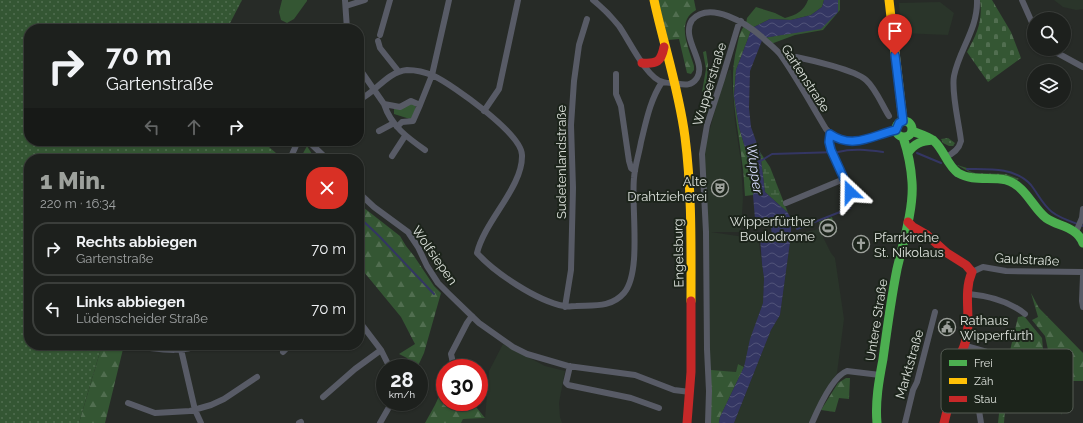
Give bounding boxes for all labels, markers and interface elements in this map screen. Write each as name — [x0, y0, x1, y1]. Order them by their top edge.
map controls — [1027, 12, 1071, 108]
button: search — [1027, 12, 1071, 56]
pin — [878, 14, 912, 55]
icon: arrive — [884, 20, 906, 42]
text: 70 m — [106, 39, 172, 72]
icon: right — [40, 40, 92, 92]
street label: Wupperstraße — [690, 40, 729, 128]
street label: Gartenstraße — [778, 42, 833, 115]
button: layers — [1027, 64, 1071, 108]
text: Gartenstraße — [106, 73, 213, 94]
street label: Sudetenlandstraße — [554, 105, 569, 219]
icon: left — [141, 116, 163, 138]
icon: ahead — [183, 116, 205, 138]
icon: right — [225, 116, 247, 138]
water label: Wupper — [744, 143, 767, 196]
text: 1 Min. — [40, 166, 106, 195]
button: close — [306, 167, 348, 209]
position arrow — [829, 171, 871, 213]
place label: Alte Drahtzieherei — [627, 174, 707, 204]
theatre icon: Alte Drahtzieherei — [710, 178, 730, 198]
text: 220 m · 16:34 — [40, 196, 116, 211]
place label: Wipperfürther Boulodrome — [730, 214, 815, 244]
street label: Engelsburg — [670, 218, 687, 288]
sports icon: Wipperfürther Boulodrome — [818, 218, 838, 238]
street label: Wolfsiepen — [409, 223, 460, 288]
place label: Pfarrkirche St. Nikolaus — [874, 230, 944, 260]
text: Rechts abbiegen — [76, 233, 197, 251]
church icon: Pfarrkirche St. Nikolaus — [851, 234, 871, 254]
icon: right — [42, 238, 64, 260]
text: 70 m — [311, 240, 346, 258]
street label: Gaulstraße — [994, 250, 1060, 269]
text: Gartenstraße — [76, 251, 153, 266]
street label: Untere Straße — [863, 278, 890, 362]
text: Links abbiegen — [76, 293, 185, 311]
icon: left — [42, 298, 64, 320]
text: 70 m — [311, 300, 346, 318]
text: Lüdenscheider Straße — [76, 311, 208, 326]
place label: Rathaus Wipperfürth — [960, 313, 1033, 343]
public building icon: Rathaus Wipperfürth — [937, 317, 957, 337]
street label: Marktstraße — [892, 327, 927, 400]
legend — [941, 349, 1073, 413]
text: Frei — [974, 357, 993, 370]
speed limit sign: 30 — [436, 359, 488, 411]
text: 28 — [390, 368, 414, 392]
text: Zäh — [974, 375, 993, 388]
text: km/h — [389, 389, 415, 400]
text: Stau — [974, 393, 997, 406]

